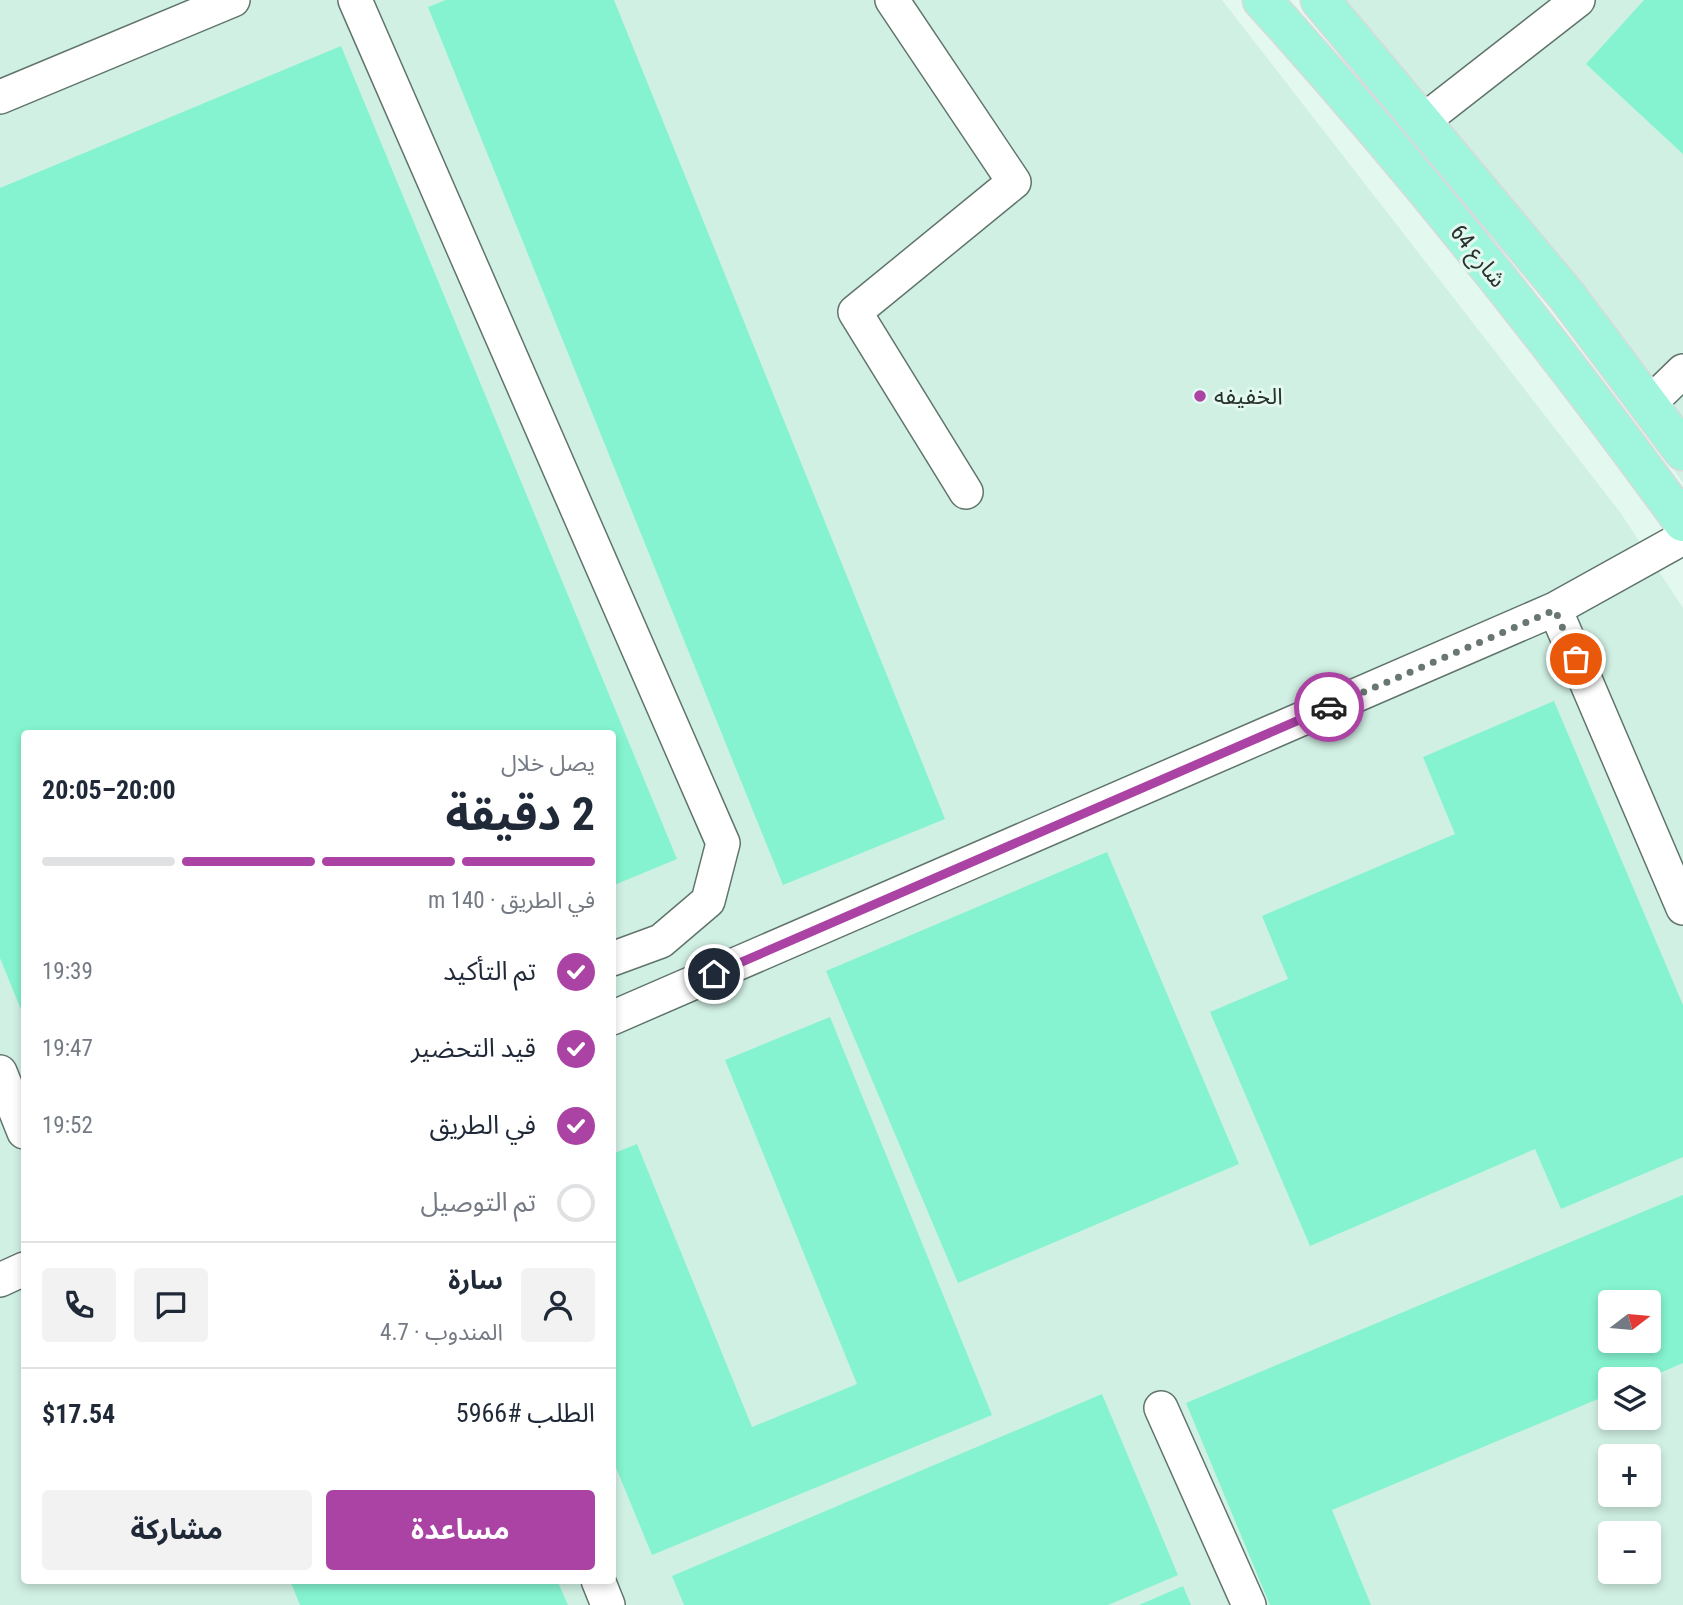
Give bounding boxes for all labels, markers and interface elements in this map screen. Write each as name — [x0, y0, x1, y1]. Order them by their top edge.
street label: شارع 64 — [1442, 219, 1511, 295]
place label: الخفيفه — [1214, 383, 1283, 410]
marker: الخفيفه — [1192, 388, 1208, 404]
pin — [1546, 629, 1606, 689]
icon: bag — [1557, 640, 1595, 678]
courier — [1294, 672, 1364, 742]
icon: car — [1310, 688, 1348, 726]
text: يصل خلال — [501, 750, 595, 777]
text: 20:00–20:05 — [42, 775, 176, 805]
text: 2 دقيقة — [445, 787, 595, 841]
text: في الطريق · 140 m — [428, 887, 595, 914]
pin — [684, 944, 744, 1004]
icon: check — [557, 953, 595, 991]
icon: home — [695, 955, 733, 993]
text: تم التأكيد — [443, 956, 536, 986]
text: 19:39 — [42, 958, 93, 985]
icon: check — [557, 1030, 595, 1068]
text: قيد التحضير — [411, 1033, 536, 1063]
text: 19:47 — [42, 1035, 93, 1062]
icon: check — [557, 1107, 595, 1145]
text: في الطريق — [430, 1110, 536, 1140]
text: 19:52 — [42, 1112, 93, 1139]
text: تم التوصيل — [421, 1187, 536, 1217]
text: سارة — [448, 1265, 503, 1295]
button: phone — [42, 1268, 116, 1342]
button: chat — [134, 1268, 208, 1342]
button: person — [521, 1268, 595, 1342]
north arrow — [1598, 1290, 1661, 1353]
map controls — [1598, 1290, 1661, 1584]
text: المندوب · 4.7 — [380, 1319, 503, 1346]
button: layers — [1598, 1367, 1661, 1430]
text: الطلب #5966 — [456, 1398, 595, 1428]
text: $17.54 — [42, 1399, 115, 1429]
button: + — [1598, 1444, 1661, 1507]
button: مشاركة — [42, 1490, 312, 1570]
button: مساعدة — [326, 1490, 595, 1570]
button: − — [1598, 1521, 1661, 1584]

